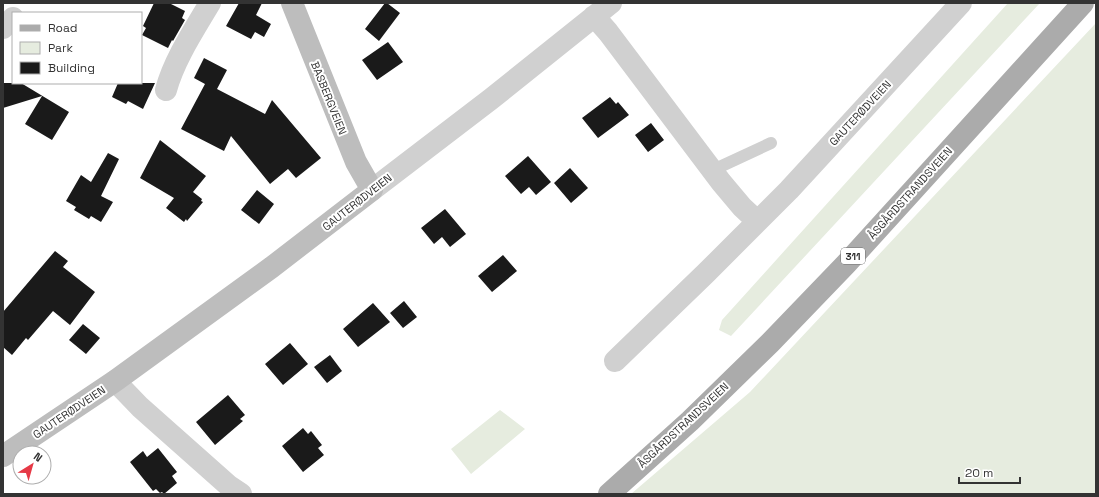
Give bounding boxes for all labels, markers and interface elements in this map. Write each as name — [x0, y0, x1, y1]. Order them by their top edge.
legend — [12, 12, 142, 84]
text: Road — [48, 20, 77, 36]
text: Park — [48, 40, 73, 56]
street label: BASBERGVEIEN — [308, 59, 350, 137]
text: Building — [48, 60, 95, 76]
street label: GAUTERØDVEIEN — [826, 77, 894, 149]
street label: ÅSGÅRDSTRANDSVEIEN — [865, 144, 955, 242]
street label: GAUTERØDVEIEN — [319, 171, 395, 233]
road number: 311 — [841, 248, 865, 264]
street label: ÅSGÅRDSTRANDSVEIEN — [635, 379, 731, 471]
street label: GAUTERØDVEIEN — [30, 383, 108, 441]
north arrow — [12, 445, 52, 485]
text: N — [31, 449, 45, 465]
scale bar — [959, 459, 1020, 485]
text: 20 m — [965, 465, 993, 481]

